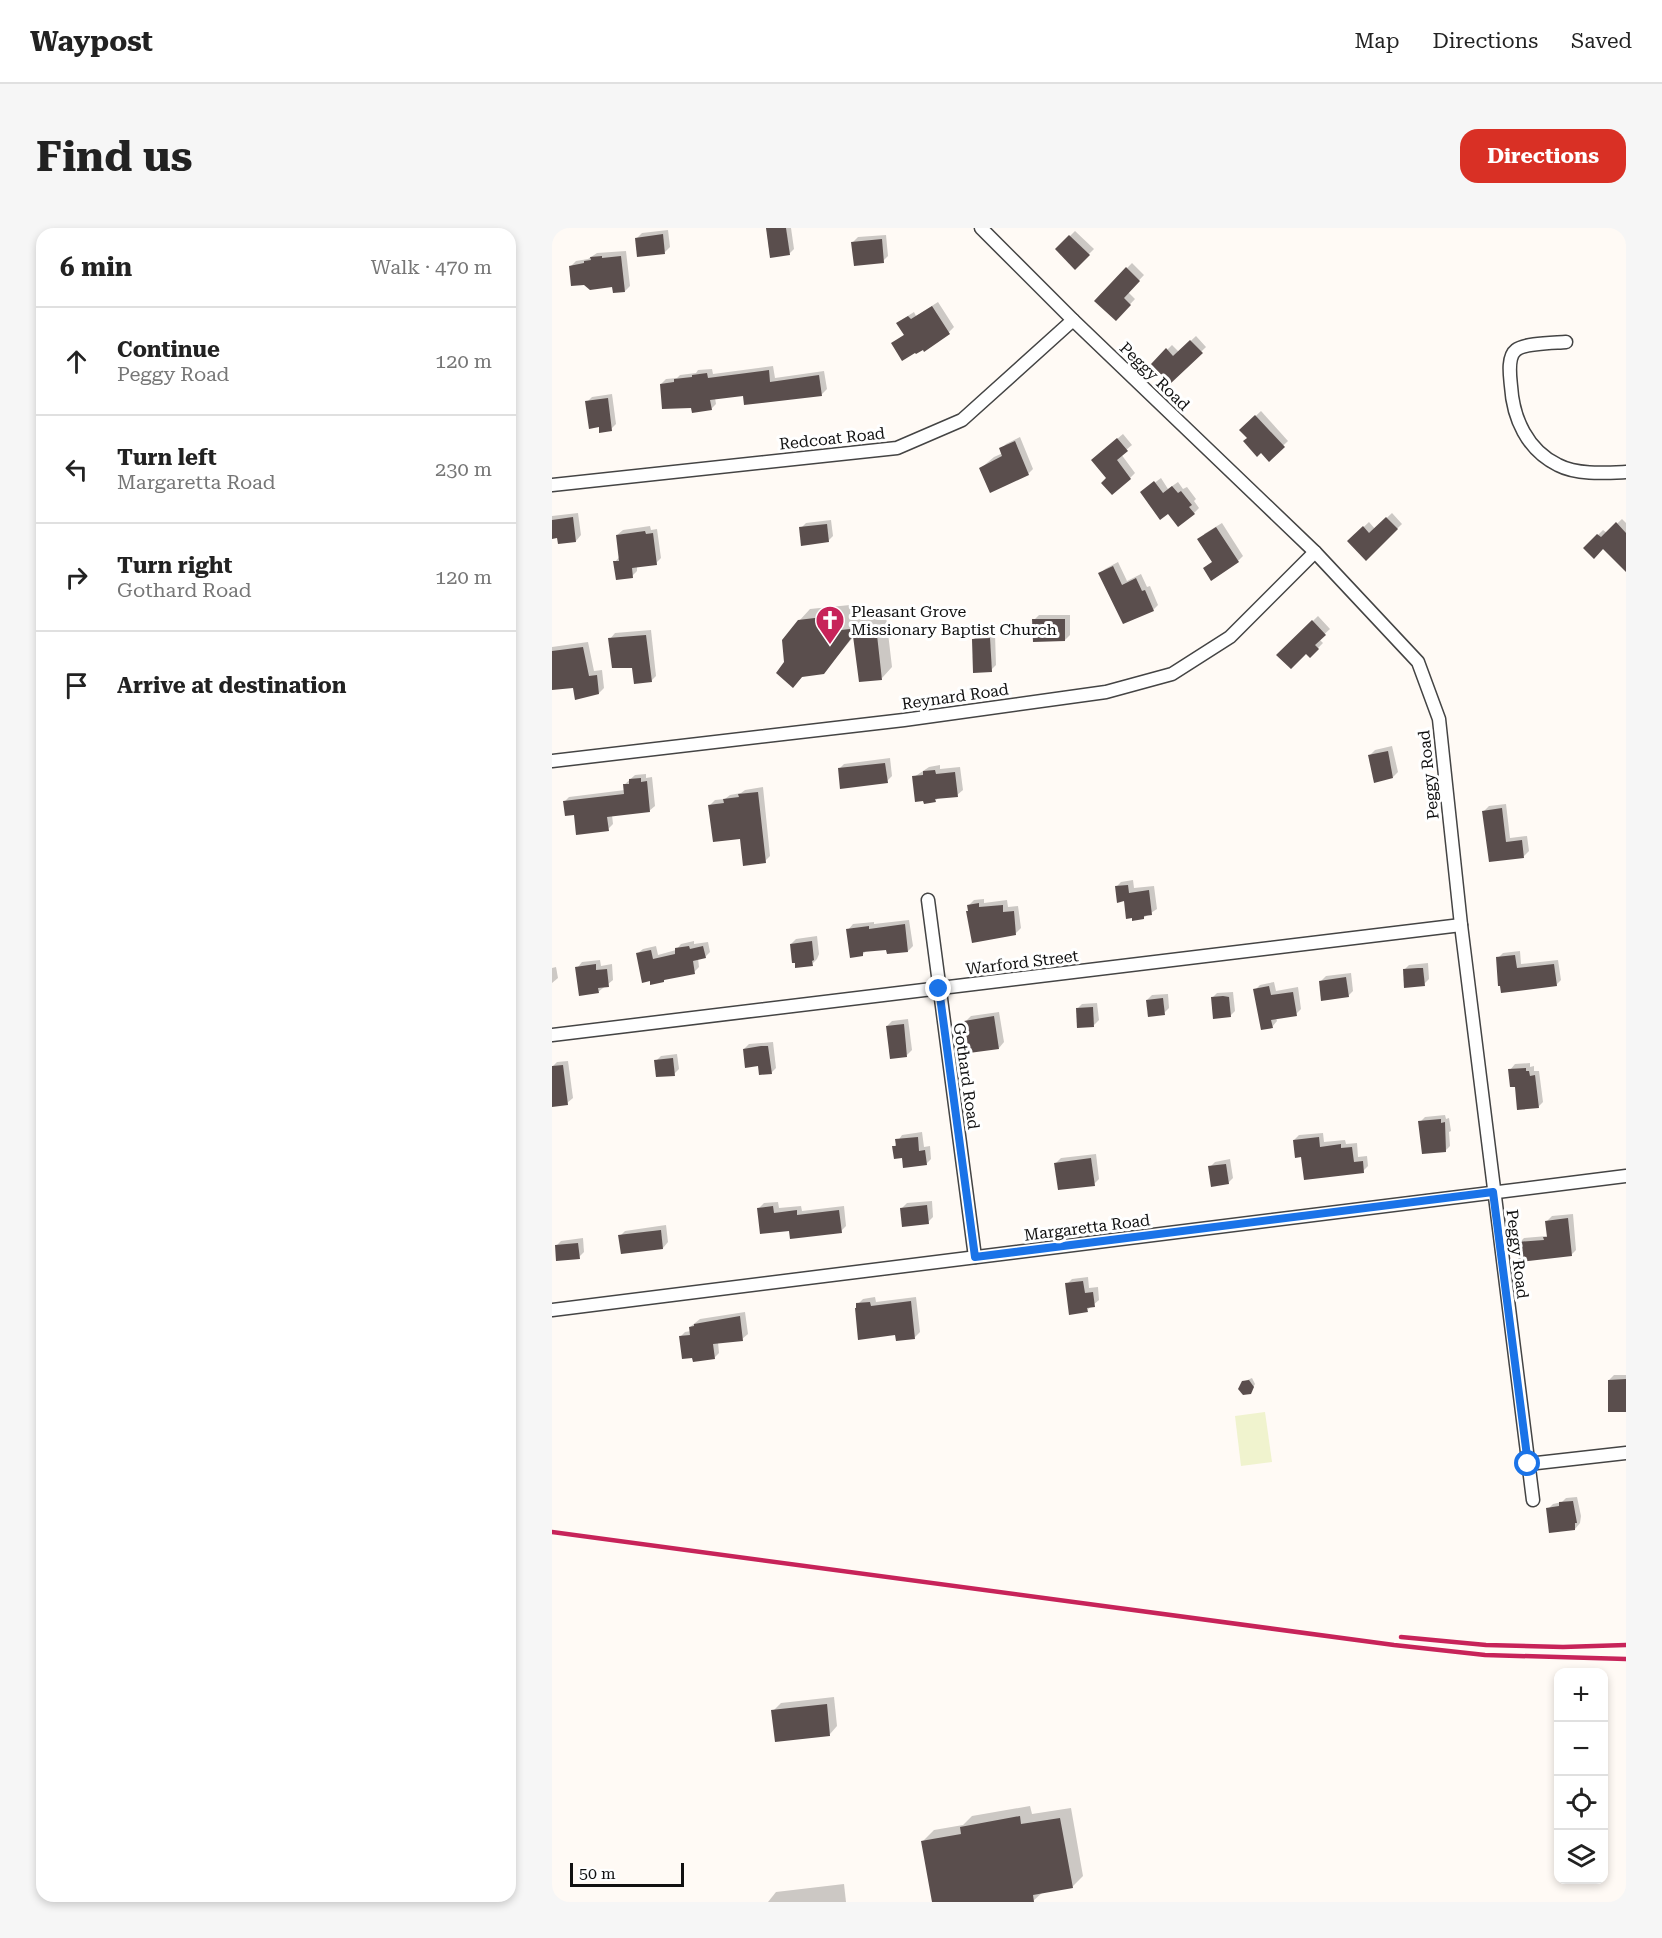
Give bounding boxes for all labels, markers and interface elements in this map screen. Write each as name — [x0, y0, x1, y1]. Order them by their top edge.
text: Waypost — [30, 25, 153, 58]
text: Map — [1355, 29, 1399, 53]
text: Directions — [1432, 29, 1538, 53]
text: Saved — [1571, 29, 1632, 53]
button: Directions — [1460, 129, 1626, 183]
text: Find us — [36, 132, 193, 181]
text: 6 min — [60, 252, 132, 282]
text: Walk · 470 m — [371, 255, 492, 279]
text: Continue — [117, 337, 220, 362]
street label: Peggy Road — [1116, 338, 1194, 414]
icon: ahead — [60, 345, 93, 378]
text: 120 m — [435, 349, 492, 373]
text: Peggy Road — [117, 362, 229, 386]
street label: Redcoat Road — [778, 423, 886, 454]
text: Turn left — [117, 445, 217, 470]
icon: left — [60, 453, 93, 486]
text: 230 m — [435, 457, 492, 481]
text: Margaretta Road — [117, 470, 276, 494]
text: Turn right — [117, 553, 232, 578]
icon: right — [60, 561, 93, 594]
text: 120 m — [435, 565, 492, 589]
text: Gothard Road — [117, 578, 252, 602]
place label: Pleasant Grove Missionary Baptist Church — [851, 602, 1057, 639]
church icon: Pleasant Grove Missionary Baptist Church — [814, 604, 846, 646]
icon: arrive — [60, 669, 93, 702]
text: Arrive at destination — [117, 673, 346, 698]
street label: Reynard Road — [900, 680, 1010, 713]
street label: Peggy Road — [1414, 729, 1443, 821]
street label: Warford Street — [965, 946, 1080, 979]
route end — [925, 975, 951, 1001]
street label: Gothard Road — [950, 1021, 983, 1131]
street label: Peggy Road — [1503, 1208, 1532, 1300]
street label: Margaretta Road — [1023, 1210, 1151, 1245]
route start — [1514, 1450, 1540, 1476]
map controls — [1554, 1668, 1608, 1884]
button: + — [1554, 1668, 1608, 1722]
button: − — [1554, 1722, 1608, 1776]
button: locate — [1554, 1776, 1608, 1830]
button: layers — [1554, 1830, 1608, 1884]
scale bar — [570, 1860, 684, 1888]
text: 50 m — [579, 1864, 616, 1883]

